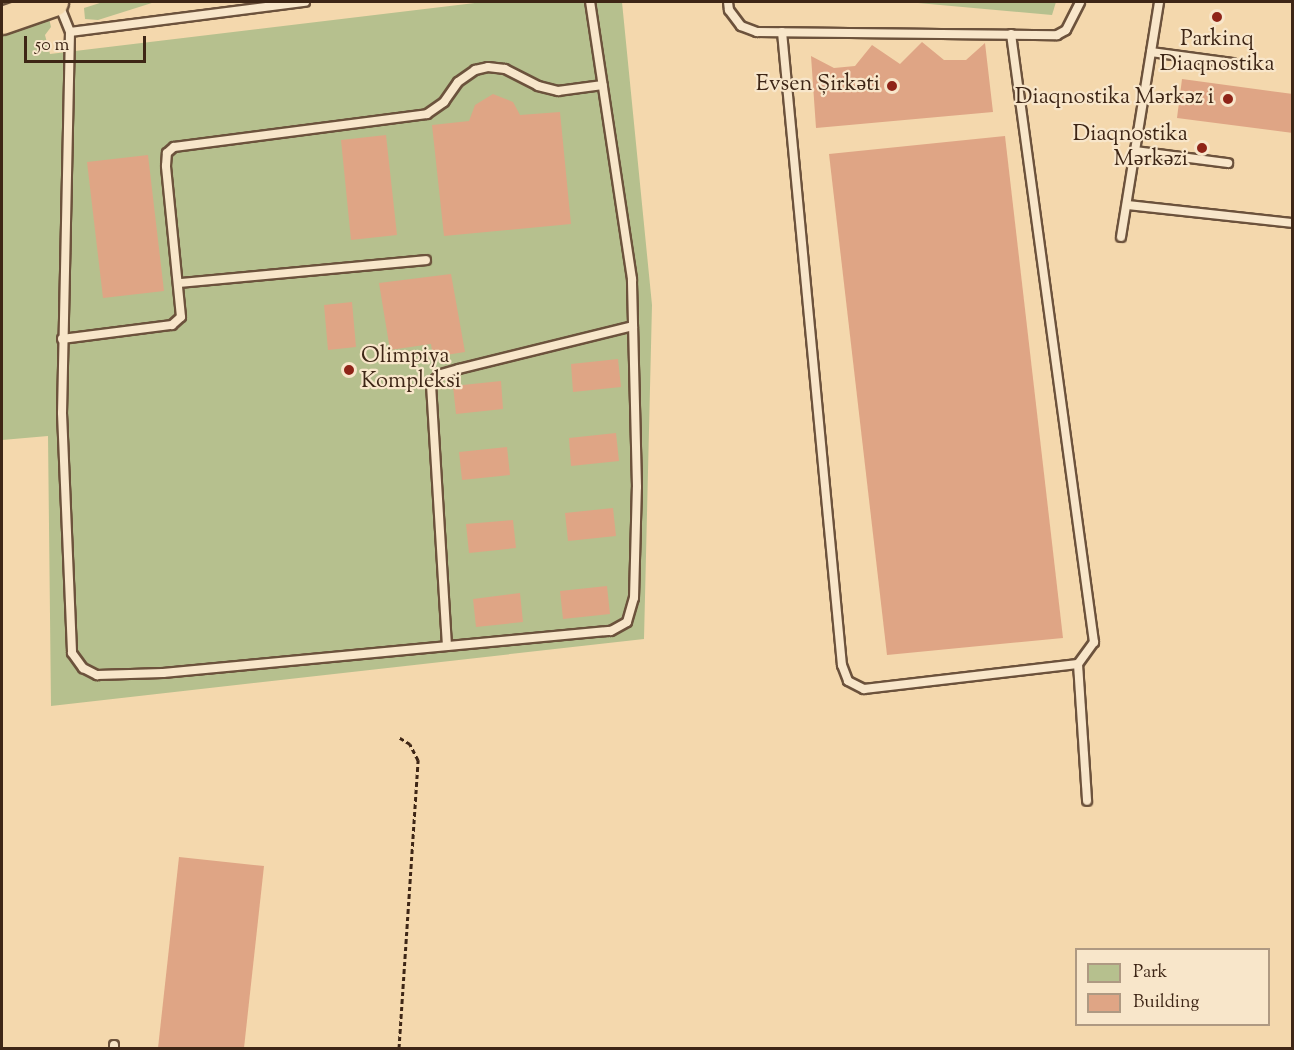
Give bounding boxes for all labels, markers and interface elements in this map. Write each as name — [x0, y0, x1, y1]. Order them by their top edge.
marker: Parkinq Diaqnostika — [1210, 10, 1224, 24]
scale bar — [27, 24, 148, 62]
place label: Parkinq Diaqnostika — [1159, 27, 1275, 78]
text: 50 m — [35, 33, 69, 59]
place label: Evsen Şirkəti — [756, 73, 880, 99]
marker: Evsen Şirkəti — [885, 79, 899, 93]
place label: Diaqnostika Mərkəz i — [1015, 86, 1214, 112]
marker: Diaqnostika Mərkəz i — [1219, 90, 1237, 108]
place label: Diaqnostika Mərkəzi — [1073, 122, 1188, 174]
marker: Diaqnostika Mərkəzi — [1193, 139, 1211, 157]
place label: Olimpiya Kompleksi — [361, 344, 461, 396]
marker: Olimpiya Kompleksi — [342, 363, 356, 377]
legend — [1075, 948, 1270, 1026]
text: Park — [1133, 960, 1167, 986]
text: Building — [1133, 990, 1199, 1016]

